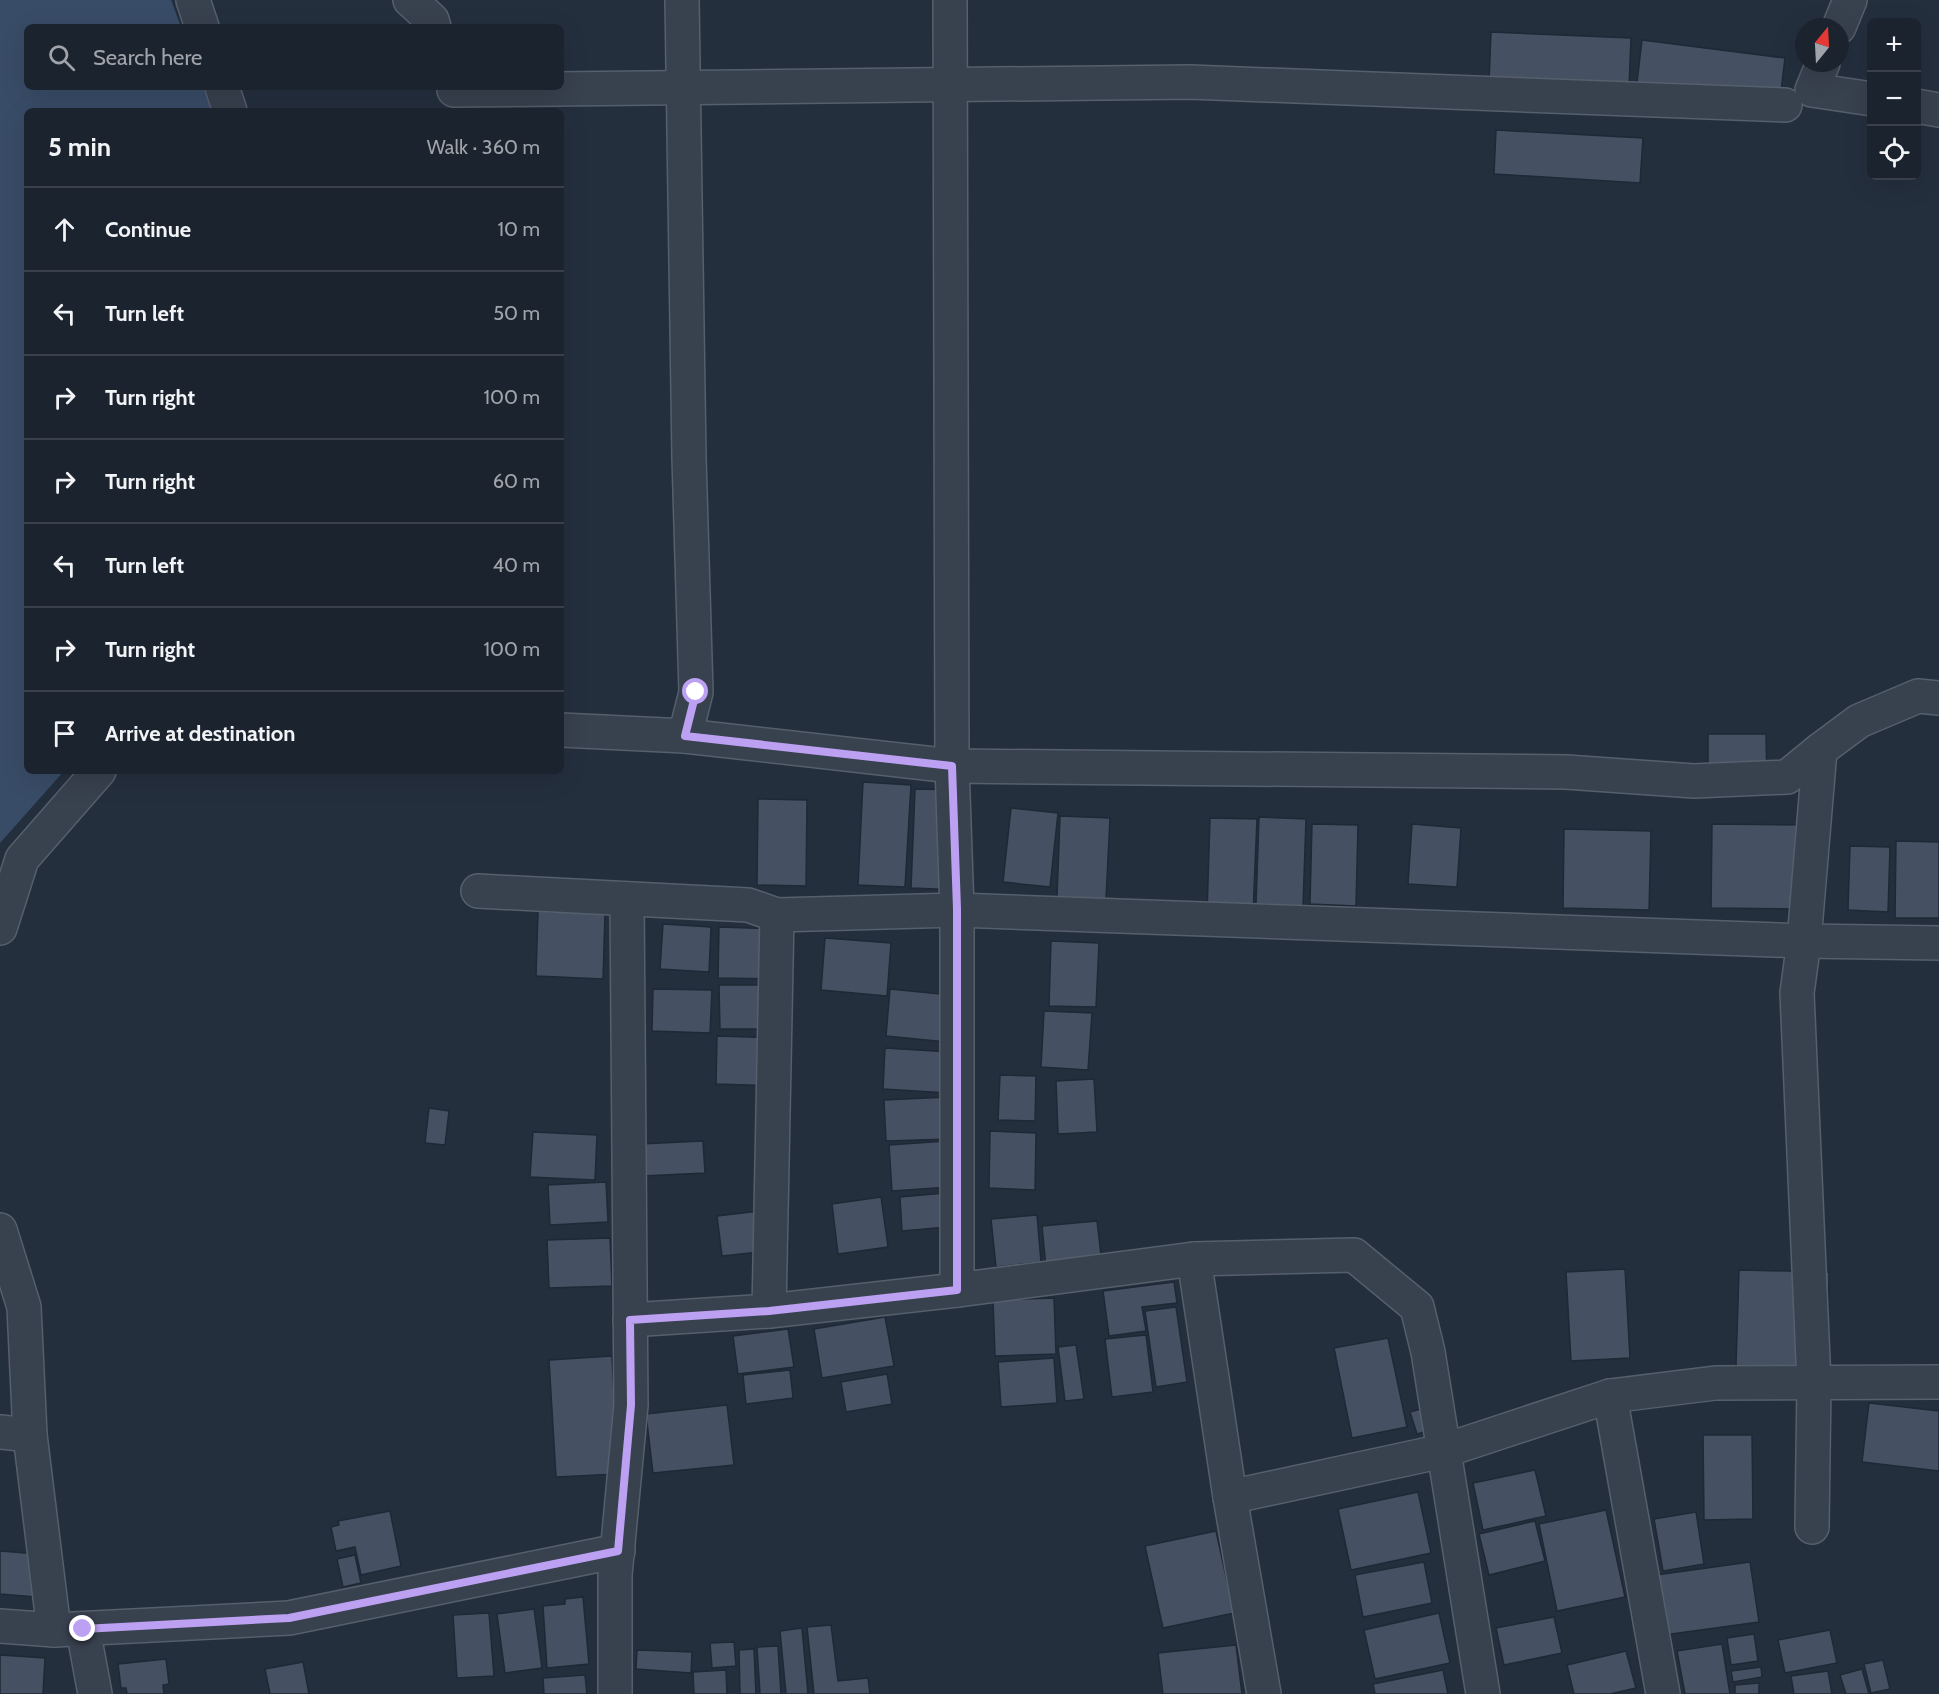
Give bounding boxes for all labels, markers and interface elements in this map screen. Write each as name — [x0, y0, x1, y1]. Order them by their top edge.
north arrow — [1795, 18, 1849, 72]
map controls — [1867, 18, 1921, 180]
button: + — [1867, 18, 1921, 72]
search box — [24, 24, 564, 90]
icon: search — [45, 41, 78, 74]
text: Search here — [93, 44, 202, 71]
button: − — [1867, 72, 1921, 126]
button: locate — [1867, 126, 1921, 180]
text: 5 min — [48, 131, 111, 163]
text: Walk · 360 m — [427, 135, 540, 159]
icon: ahead — [48, 213, 81, 246]
text: Continue — [105, 216, 191, 243]
text: 10 m — [497, 217, 540, 241]
icon: left — [48, 297, 81, 330]
text: Turn left — [105, 300, 184, 327]
text: 50 m — [493, 301, 540, 325]
icon: right — [48, 381, 81, 414]
text: Turn right — [105, 384, 195, 411]
text: 100 m — [484, 385, 540, 409]
icon: right — [48, 465, 81, 498]
text: Turn right — [105, 468, 195, 495]
text: 60 m — [493, 469, 540, 493]
icon: left — [48, 549, 81, 582]
text: Turn left — [105, 552, 184, 579]
text: 40 m — [492, 553, 540, 577]
icon: right — [48, 633, 81, 666]
text: Turn right — [105, 636, 195, 663]
text: 100 m — [484, 637, 540, 661]
route start — [682, 678, 708, 704]
icon: arrive — [48, 717, 81, 750]
text: Arrive at destination — [105, 720, 295, 747]
route end — [69, 1615, 95, 1641]

